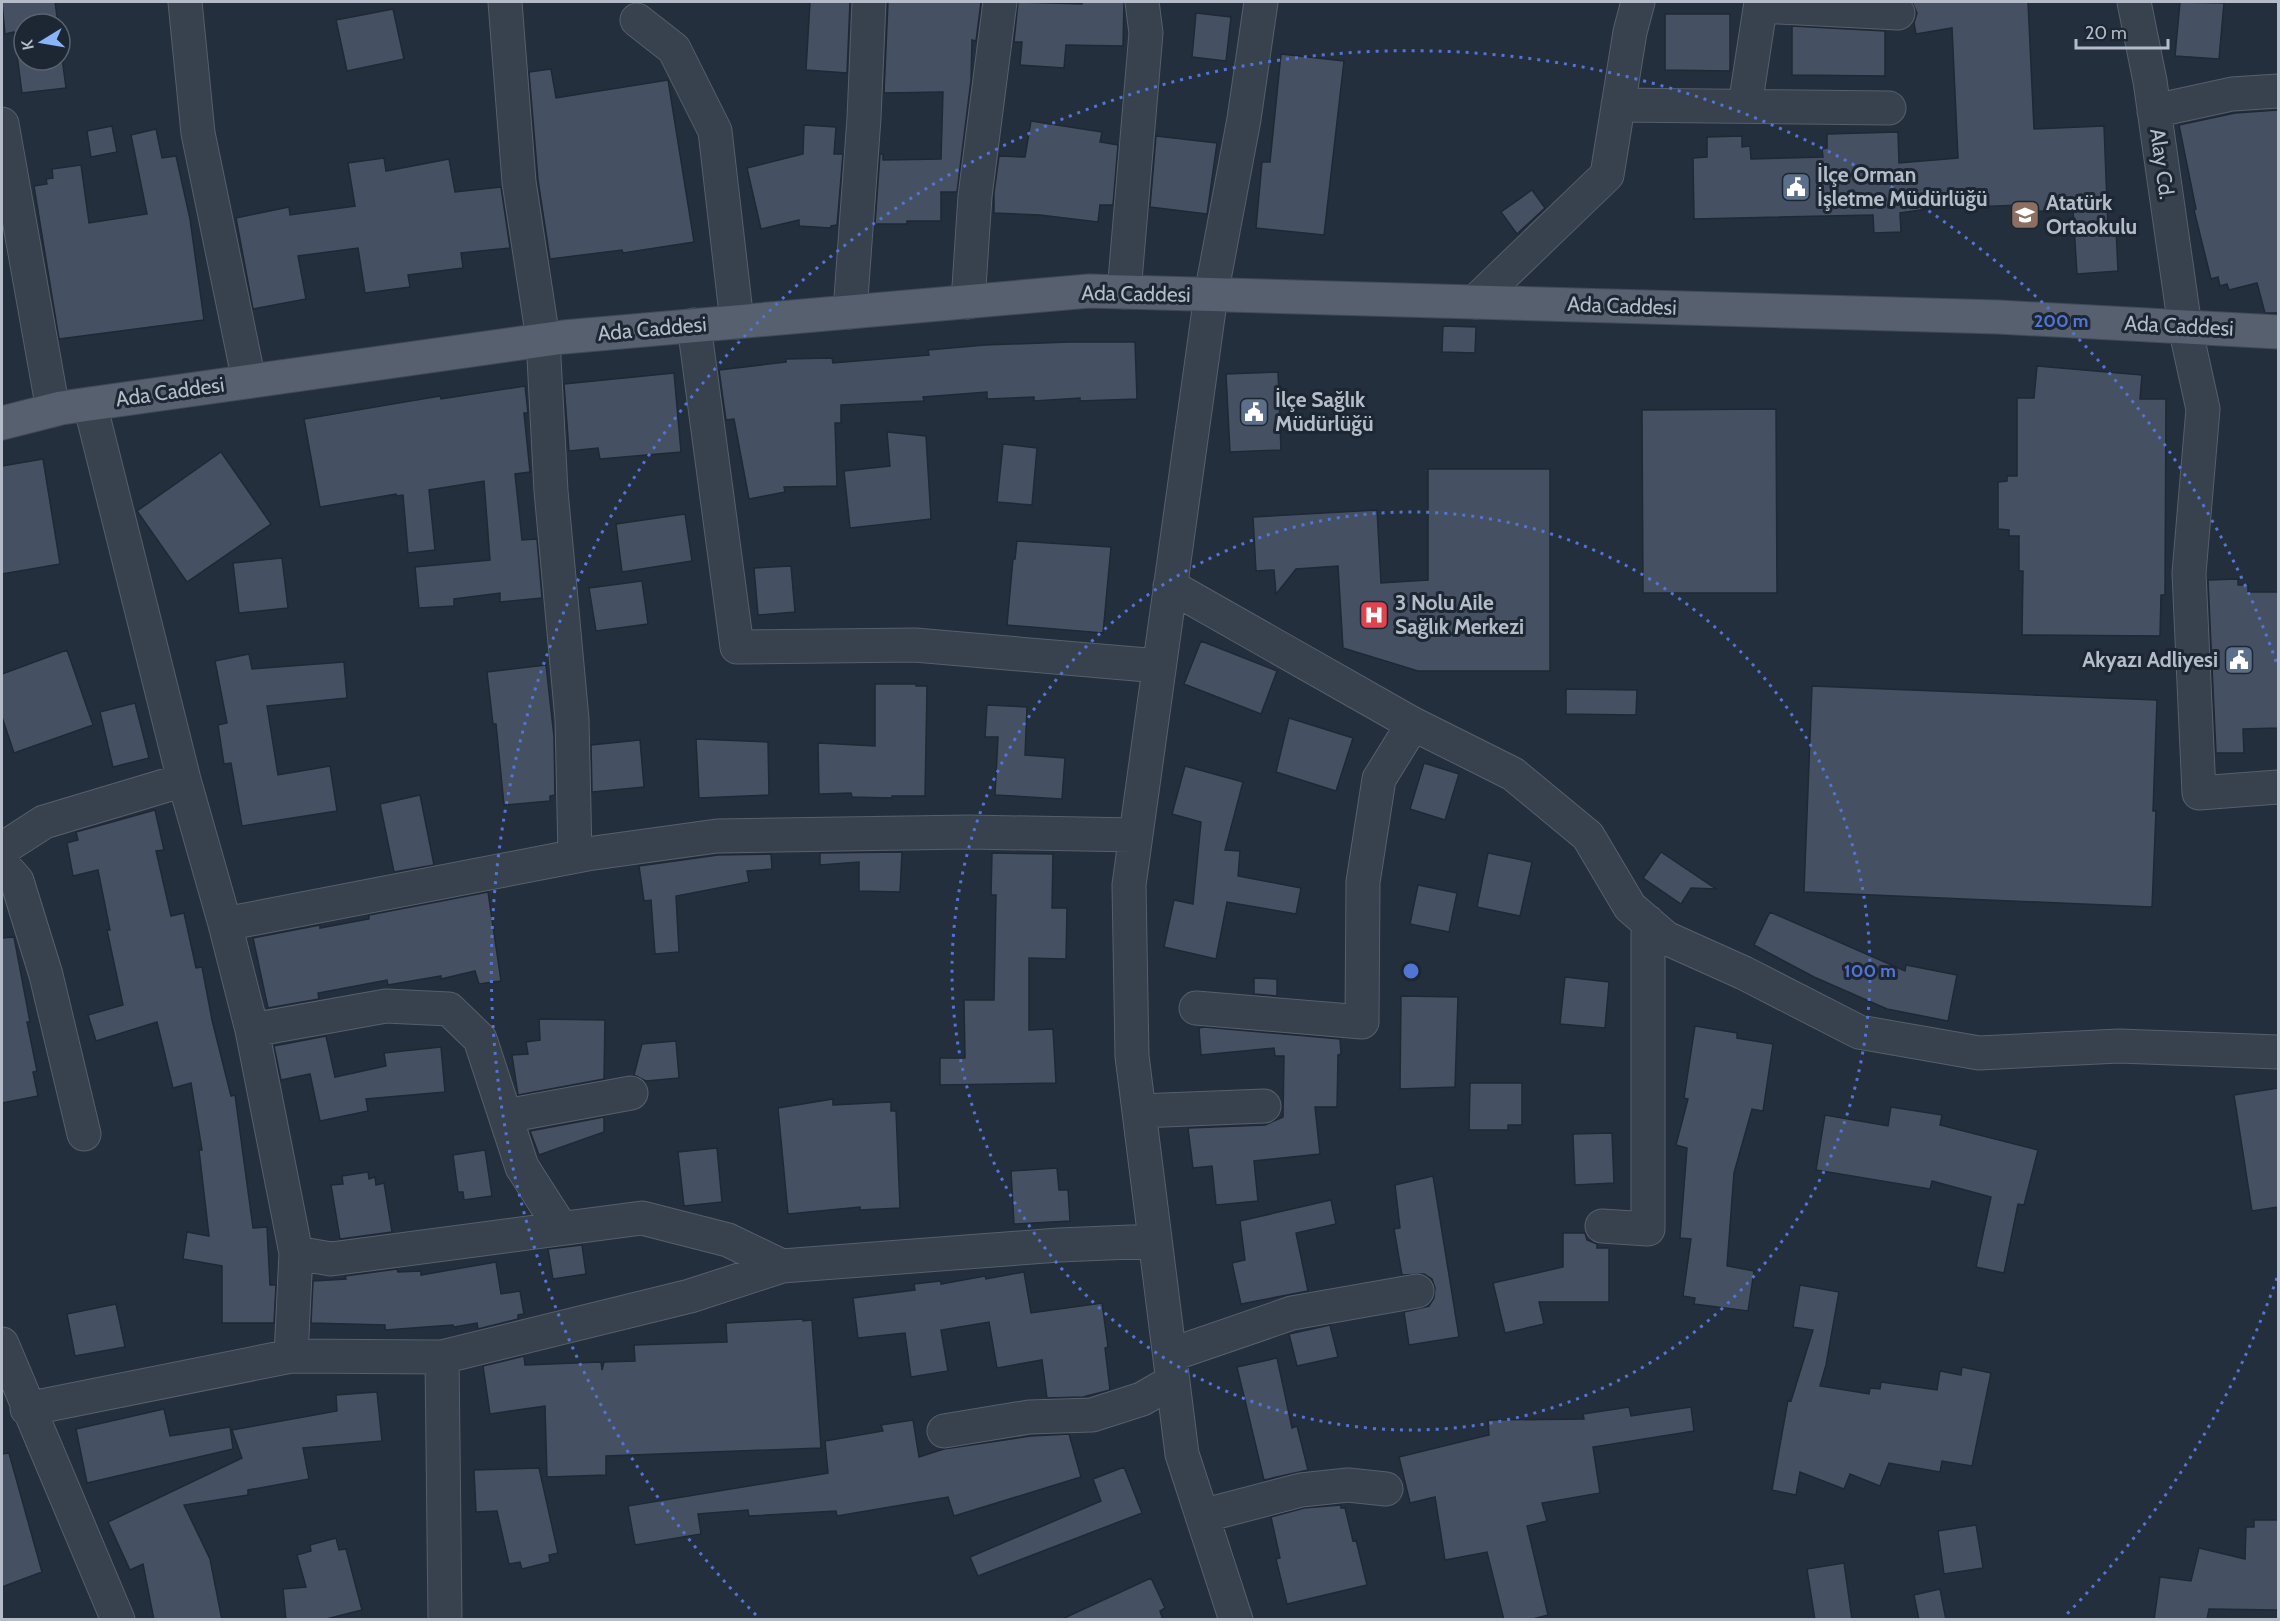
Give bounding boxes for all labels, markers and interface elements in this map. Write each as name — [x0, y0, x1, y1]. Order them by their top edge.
north arrow — [12, 12, 72, 72]
scale bar — [2076, 12, 2168, 50]
text: 20 m — [2085, 22, 2127, 44]
text: K — [17, 38, 38, 52]
street label: Alay Cd. — [2145, 127, 2180, 201]
place label: İlçe Orman İşletme Müdürlüğü — [1817, 162, 1988, 211]
public building icon: İlçe Orman İşletme Müdürlüğü — [1780, 171, 1812, 203]
place label: Atatürk Ortaokulu — [2046, 190, 2137, 239]
school or university icon: Atatürk Ortaokulu — [2009, 199, 2041, 231]
street label: Ada Caddesi — [1081, 280, 1191, 307]
street label: Ada Caddesi — [1567, 291, 1677, 320]
text: 200 m — [2034, 310, 2088, 332]
street label: Ada Caddesi — [2124, 310, 2234, 341]
street label: Ada Caddesi — [596, 311, 708, 346]
street label: Ada Caddesi — [114, 372, 226, 411]
place label: İlçe Sağlık Müdürlüğü — [1275, 387, 1373, 436]
public building icon: İlçe Sağlık Müdürlüğü — [1238, 396, 1270, 428]
place label: 3 Nolu Aile Sağlık Merkezi — [1395, 590, 1524, 639]
hospital icon: 3 Nolu Aile Sağlık Merkezi — [1358, 599, 1390, 631]
public building icon: Akyazı Adliyesi — [2223, 644, 2255, 676]
place label: Akyazı Adliyesi — [2082, 647, 2218, 672]
text: 100 m — [1844, 960, 1896, 982]
centre of rings — [1401, 961, 1421, 981]

